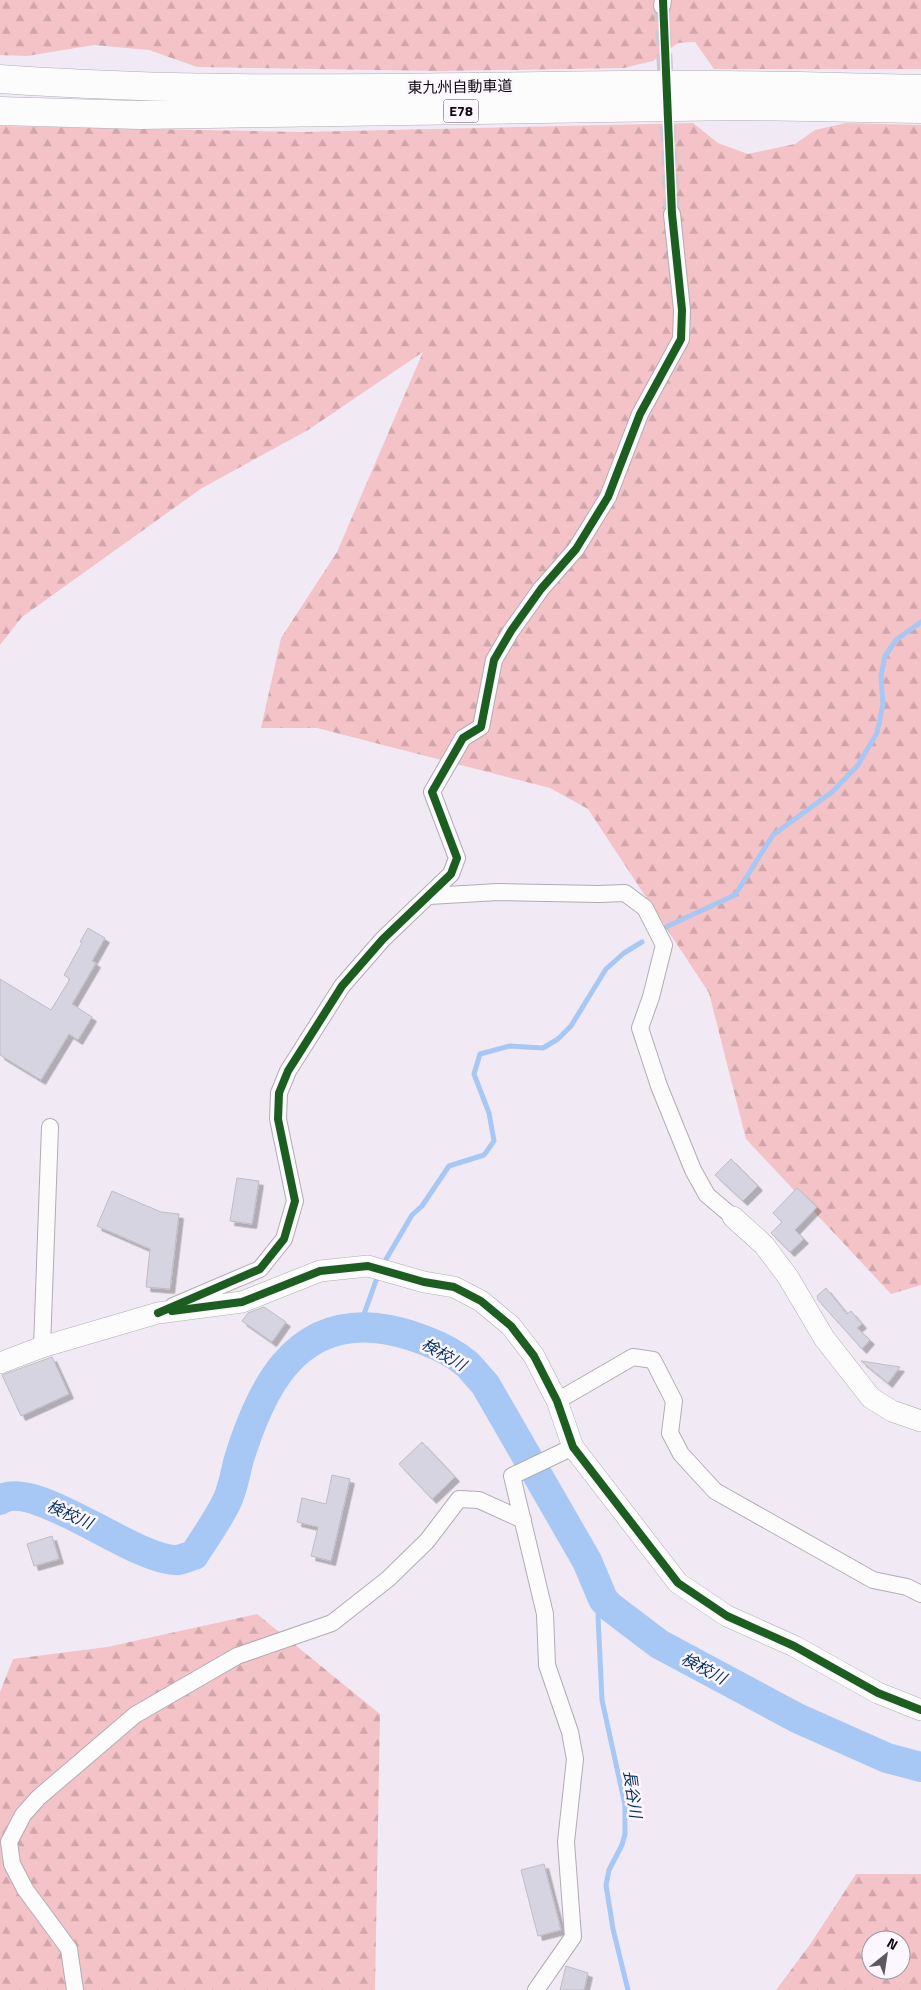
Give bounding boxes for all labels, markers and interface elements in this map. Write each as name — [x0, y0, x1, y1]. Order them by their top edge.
street label: 東九州自動車道 — [407, 74, 513, 99]
road number: E78 — [444, 100, 478, 122]
water label: 検校川 — [417, 1332, 473, 1377]
water label: 検校川 — [43, 1493, 99, 1536]
water label: 検校川 — [677, 1646, 733, 1691]
water label: 長谷川 — [618, 1769, 649, 1821]
north arrow — [861, 1930, 911, 1980]
text: N — [883, 1932, 902, 1955]

